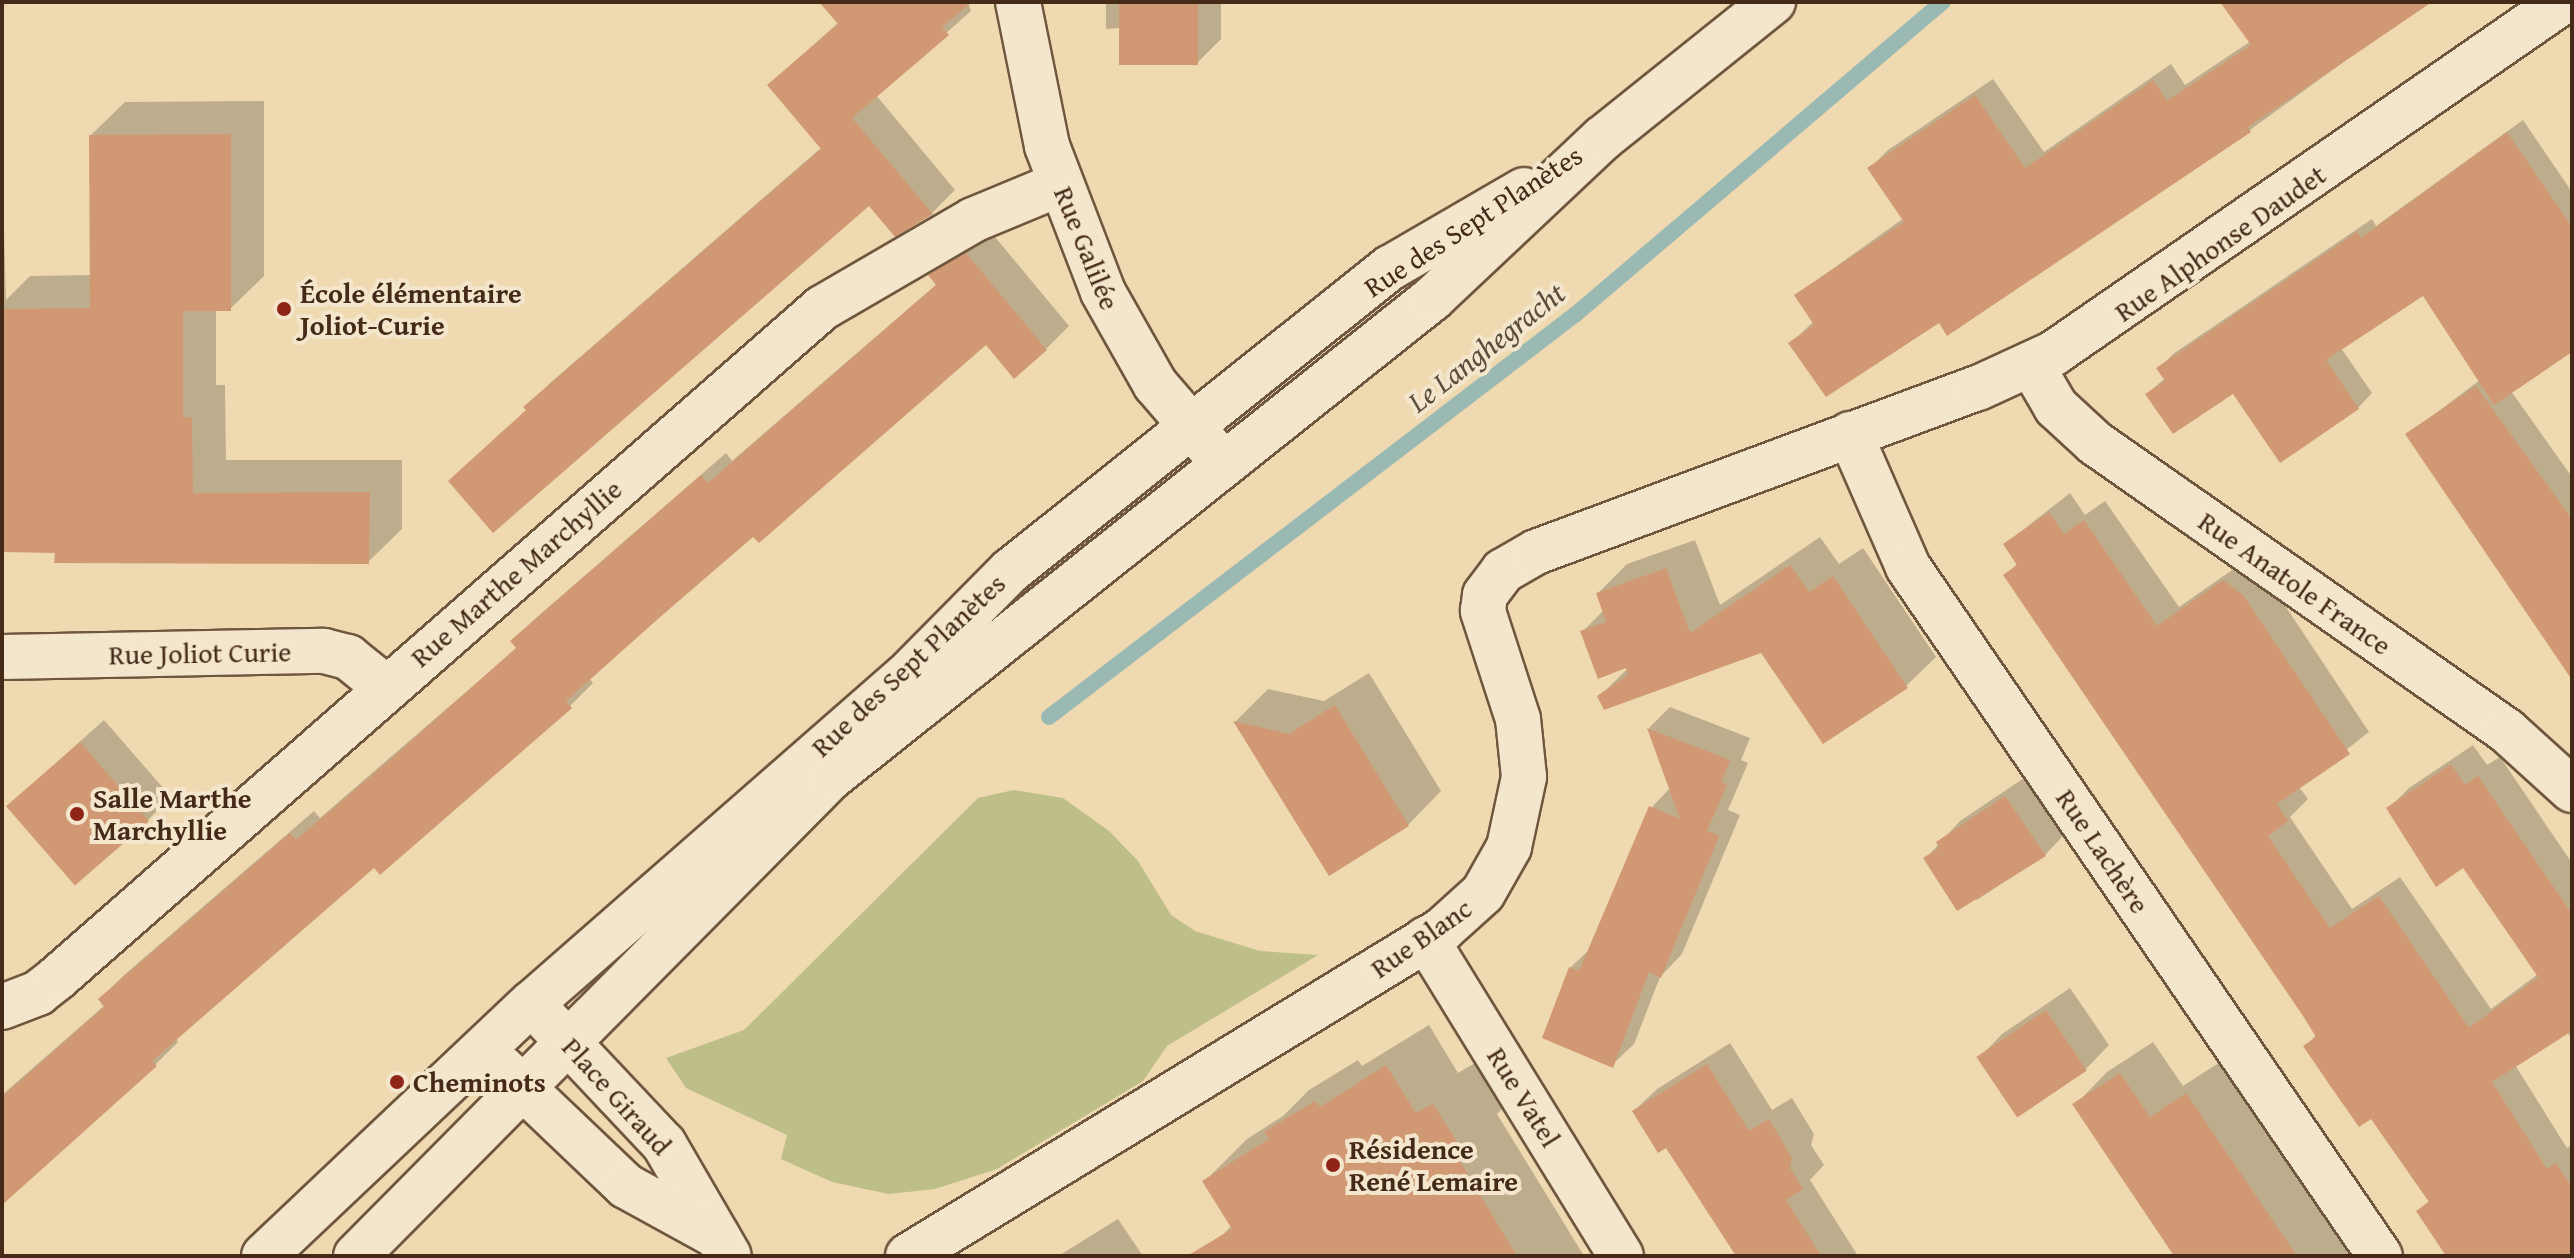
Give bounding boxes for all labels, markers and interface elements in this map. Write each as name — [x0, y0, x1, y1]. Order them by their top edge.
street label: Rue des Sept Planètes — [1358, 138, 1588, 304]
street label: Rue Alphonse Daudet — [2108, 158, 2332, 328]
street label: Rue Galilée — [1047, 181, 1127, 315]
water label: Le Langhegracht — [1400, 274, 1572, 420]
place label: École élémentaire Joliot-Curie — [300, 276, 522, 342]
marker: École élémentaire Joliot-Curie — [275, 300, 293, 318]
street label: Rue Marthe Marchyllie — [404, 472, 628, 674]
street label: Rue Anatole France — [2192, 504, 2398, 662]
street label: Rue des Sept Planètes — [804, 566, 1012, 764]
street label: Rue Joliot Curie — [108, 635, 292, 671]
place label: Salle Marthe Marchyllie — [93, 781, 252, 847]
street label: Rue Lachère — [2049, 783, 2157, 919]
marker: Salle Marthe Marchyllie — [68, 805, 86, 823]
street label: Rue Blanc — [1364, 891, 1478, 985]
street label: Place Giraud — [555, 1030, 679, 1162]
street label: Rue Vatel — [1480, 1041, 1568, 1153]
place label: Cheminots — [413, 1065, 546, 1099]
marker: Cheminots — [388, 1073, 406, 1091]
place label: Résidence René Lemaire — [1349, 1132, 1518, 1198]
marker: Résidence René Lemaire — [1324, 1156, 1342, 1174]

